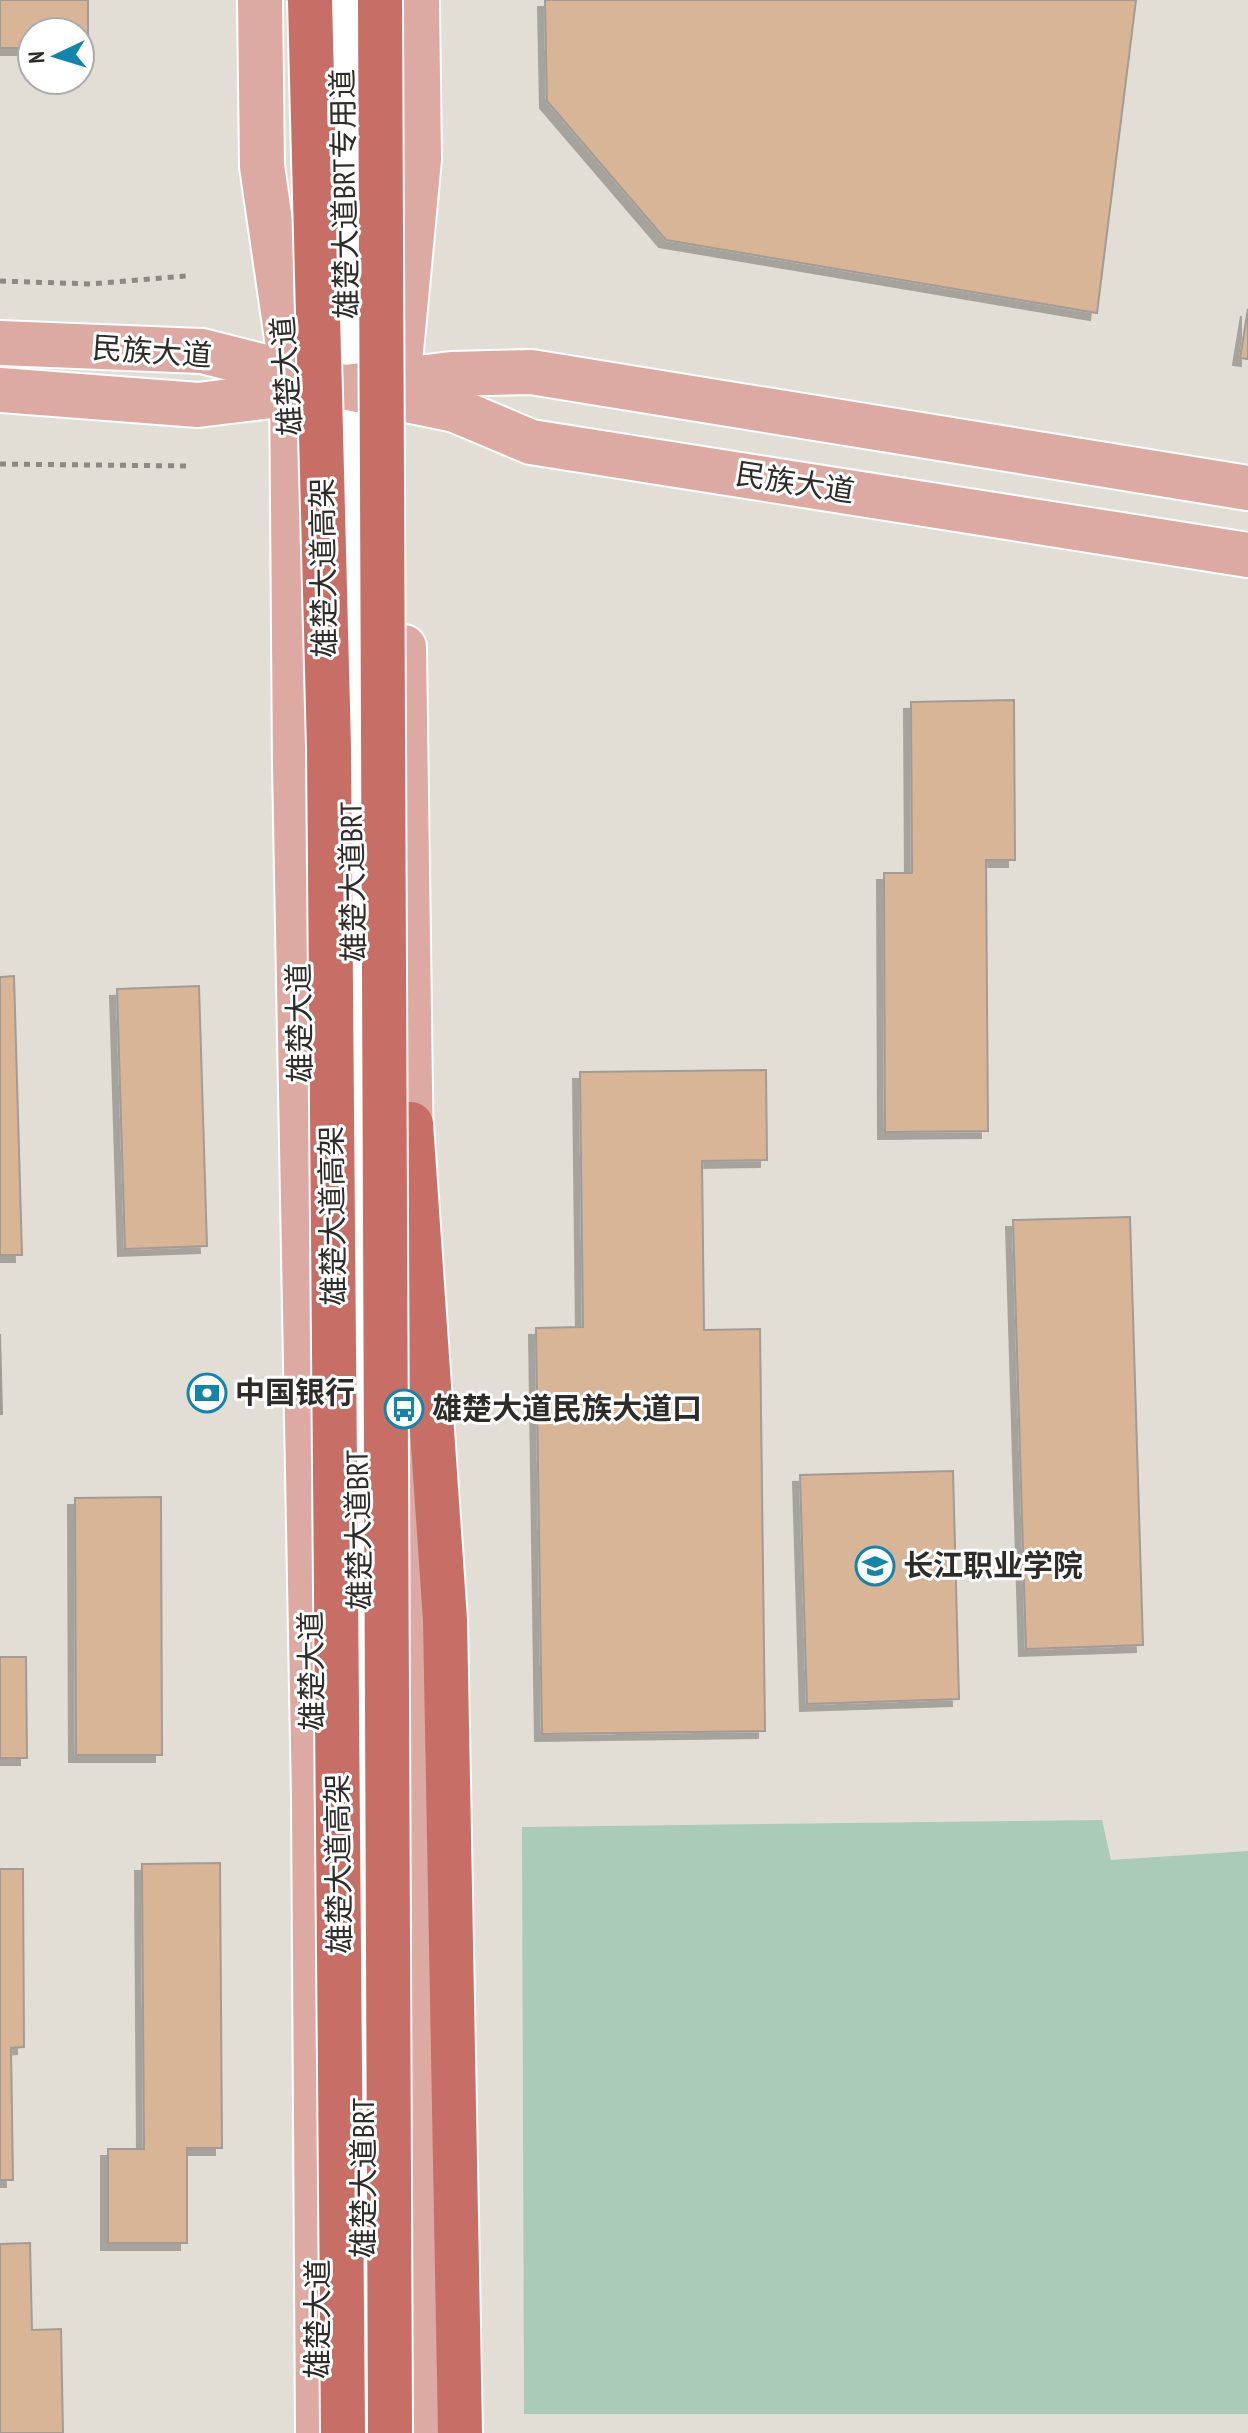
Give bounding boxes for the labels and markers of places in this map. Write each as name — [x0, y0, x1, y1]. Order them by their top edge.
bank icon: 中国银行 — [186, 1372, 228, 1414]
place label: 中国银行 — [235, 1372, 355, 1411]
bus stop icon: 雄楚大道民族大道口 — [383, 1388, 425, 1430]
place label: 雄楚大道民族大道口 — [432, 1388, 702, 1427]
school or university icon: 长江职业学院 — [854, 1545, 896, 1587]
place label: 长江职业学院 — [903, 1545, 1083, 1584]

